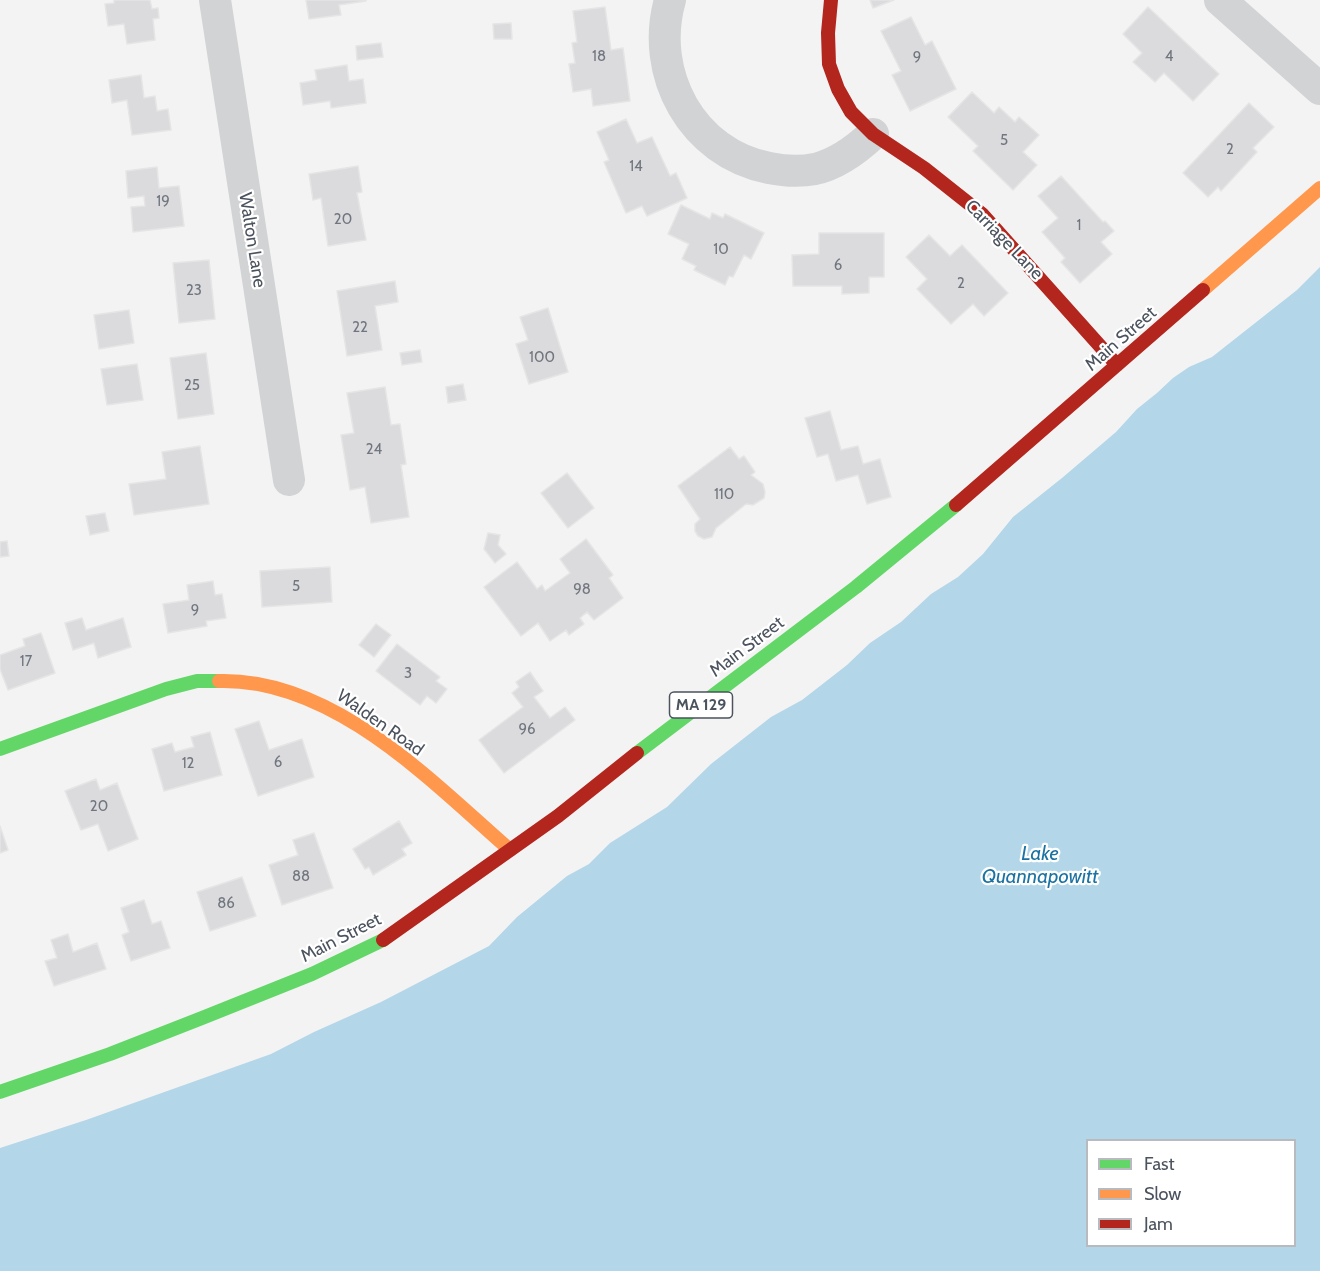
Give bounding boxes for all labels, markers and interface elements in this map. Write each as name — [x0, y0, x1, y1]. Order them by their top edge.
house number: 18 — [592, 48, 606, 66]
house number: 4 — [1165, 48, 1173, 66]
house number: 9 — [913, 49, 921, 67]
house number: 5 — [1000, 132, 1008, 150]
house number: 2 — [1226, 141, 1234, 159]
house number: 14 — [629, 158, 643, 176]
street label: Walton Lane — [234, 191, 270, 289]
house number: 19 — [156, 193, 170, 211]
street label: Carriage Lane — [961, 196, 1047, 284]
house number: 20 — [334, 211, 352, 229]
house number: 1 — [1077, 217, 1081, 235]
house number: 10 — [713, 241, 729, 259]
house number: 6 — [834, 257, 842, 275]
house number: 2 — [957, 275, 965, 293]
house number: 23 — [186, 282, 202, 300]
street label: Main Street — [1081, 302, 1161, 376]
house number: 22 — [352, 319, 368, 337]
house number: 100 — [529, 349, 555, 367]
house number: 25 — [184, 377, 200, 395]
house number: 24 — [366, 441, 382, 459]
house number: 110 — [714, 486, 734, 504]
house number: 5 — [292, 578, 300, 596]
house number: 98 — [573, 581, 591, 599]
house number: 9 — [191, 602, 199, 620]
street label: Main Street — [706, 612, 788, 682]
house number: 17 — [20, 653, 32, 671]
house number: 3 — [404, 665, 412, 683]
street label: Walden Road — [332, 685, 428, 761]
road number: MA 129 — [670, 692, 732, 718]
house number: 96 — [518, 721, 536, 739]
house number: 6 — [274, 754, 282, 772]
house number: 12 — [182, 755, 194, 773]
house number: 20 — [90, 798, 108, 816]
water label: Lake Quannapowitt — [982, 842, 1098, 889]
house number: 88 — [292, 868, 310, 886]
house number: 86 — [217, 895, 235, 913]
street label: Main Street — [297, 909, 385, 967]
legend — [1086, 1139, 1296, 1247]
text: Fast — [1144, 1153, 1175, 1175]
text: Slow — [1144, 1183, 1181, 1205]
text: Jam — [1144, 1213, 1173, 1235]

